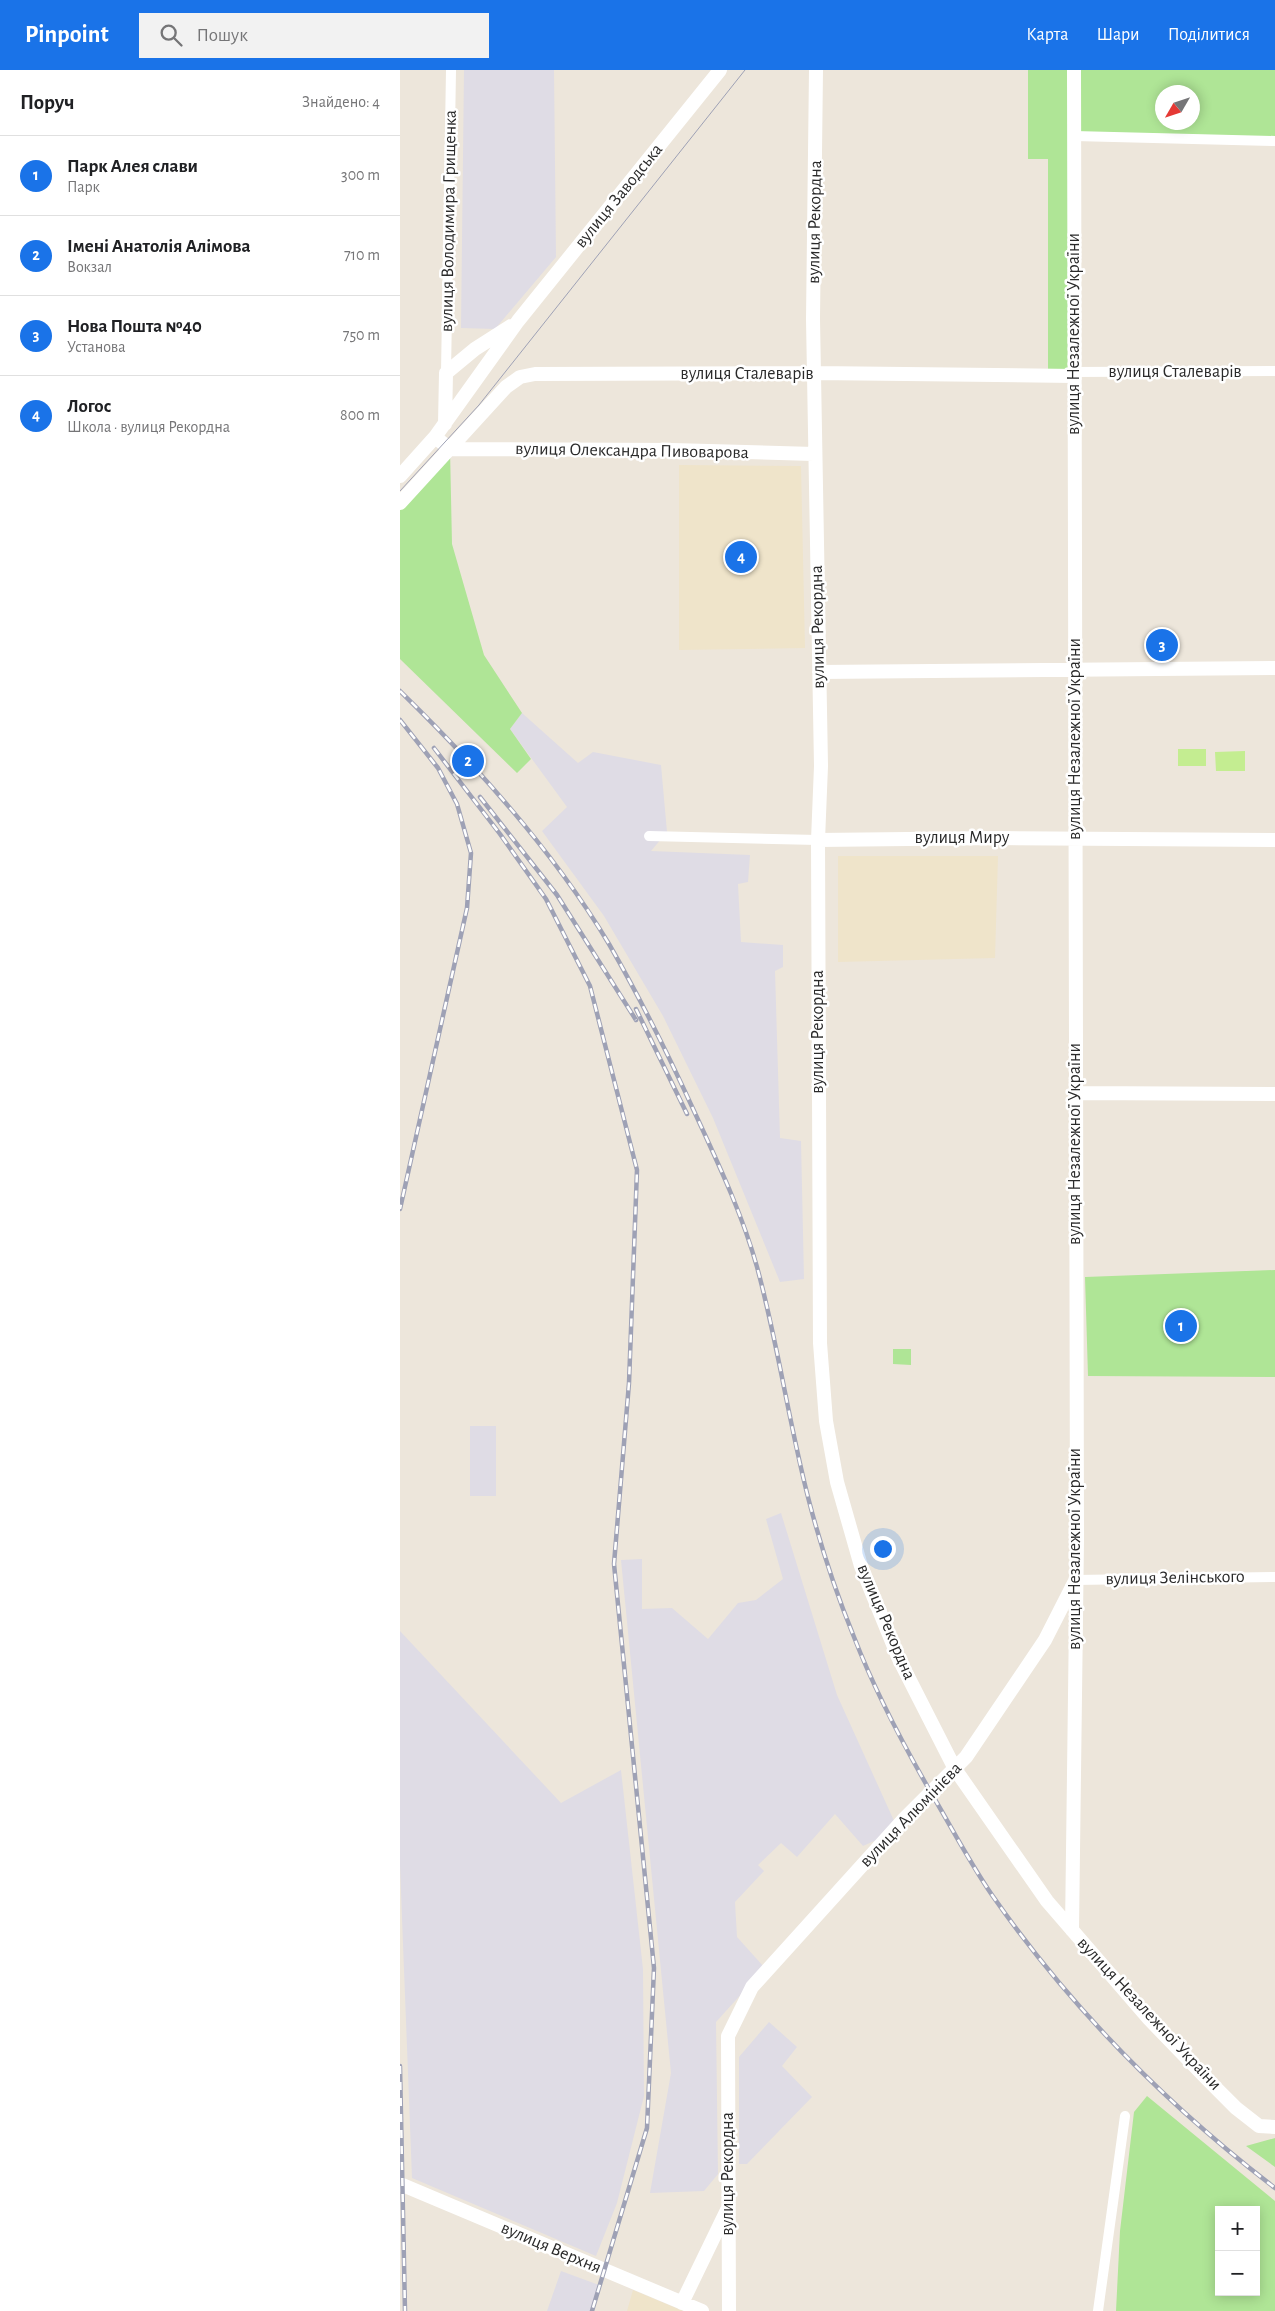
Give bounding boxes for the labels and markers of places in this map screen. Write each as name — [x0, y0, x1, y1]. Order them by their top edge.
pin: 4 — [725, 538, 757, 576]
pin: 3 — [1146, 626, 1178, 664]
pin: 2 — [452, 742, 484, 780]
pin: 1 — [1165, 1307, 1197, 1345]

